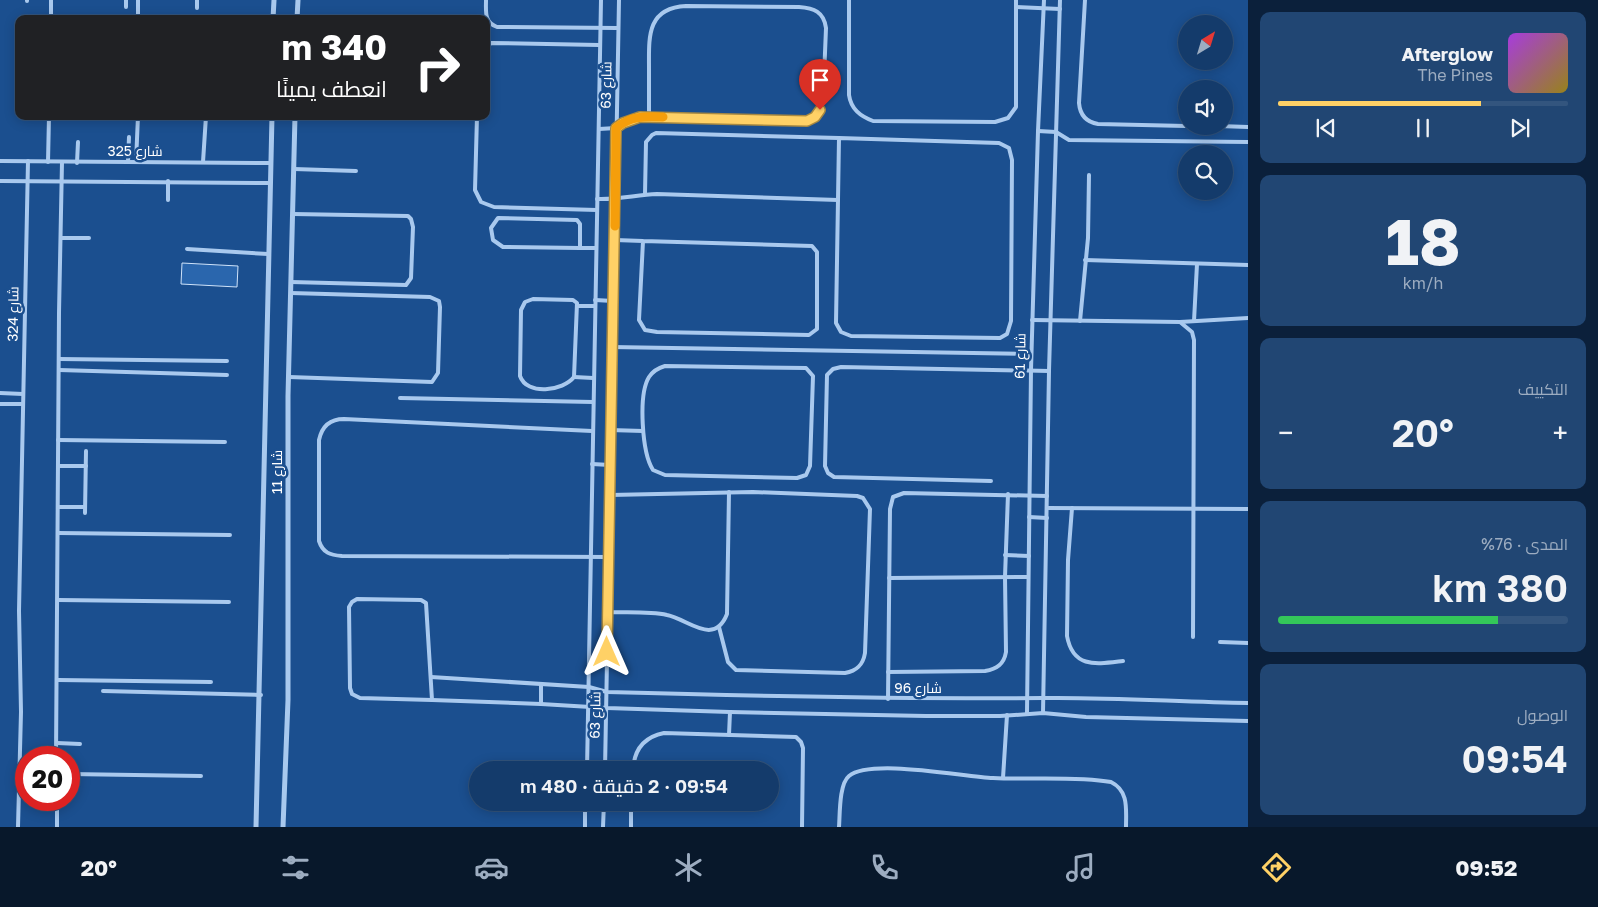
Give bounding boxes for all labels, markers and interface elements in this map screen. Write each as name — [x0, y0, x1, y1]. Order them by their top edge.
north arrow — [1178, 15, 1232, 70]
map controls — [1178, 15, 1233, 200]
text: 340 m — [282, 26, 387, 68]
icon: right — [405, 35, 470, 100]
text: Afterglow — [1402, 42, 1493, 65]
pin — [799, 59, 841, 110]
street label: شارع 63 — [597, 61, 615, 109]
text: The Pines — [1418, 65, 1493, 85]
icon: arrive — [806, 66, 834, 94]
text: انعطف يمينًا — [276, 75, 387, 102]
button: sound — [1178, 80, 1233, 135]
icon: previous — [1312, 114, 1340, 142]
icon: pause — [1409, 114, 1437, 142]
icon: next — [1506, 114, 1534, 142]
street label: شارع 325 — [107, 142, 163, 160]
button: search — [1178, 145, 1233, 200]
text: 18 — [1385, 201, 1461, 279]
text: km/h — [1403, 273, 1443, 293]
street label: شارع 324 — [4, 286, 22, 342]
street label: شارع 61 — [1011, 333, 1029, 379]
text: التكييف — [1518, 379, 1568, 399]
text: 20° — [1392, 410, 1454, 455]
text: − — [1278, 416, 1293, 449]
text: + — [1553, 416, 1568, 449]
street label: شارع 11 — [268, 450, 286, 494]
text: المدى · 76% — [1481, 534, 1568, 554]
text: 380 km — [1432, 565, 1568, 610]
position arrow — [580, 625, 632, 677]
street label: شارع 96 — [894, 679, 942, 697]
street label: شارع 63 — [586, 691, 604, 739]
text: الوصول — [1517, 705, 1568, 725]
text: 09:54 — [1462, 736, 1568, 781]
speed limit sign: 20 — [15, 746, 80, 811]
text: 09:54 · 2 دقيقة · 480 m — [520, 774, 728, 797]
icon: filters — [278, 850, 313, 885]
icon: car — [474, 850, 509, 885]
icon: climate — [671, 850, 706, 885]
icon: phone — [867, 850, 902, 885]
icon: music — [1063, 850, 1098, 885]
icon: directions — [1259, 850, 1294, 885]
text: 20° — [81, 854, 117, 881]
text: 09:52 — [1455, 854, 1517, 881]

